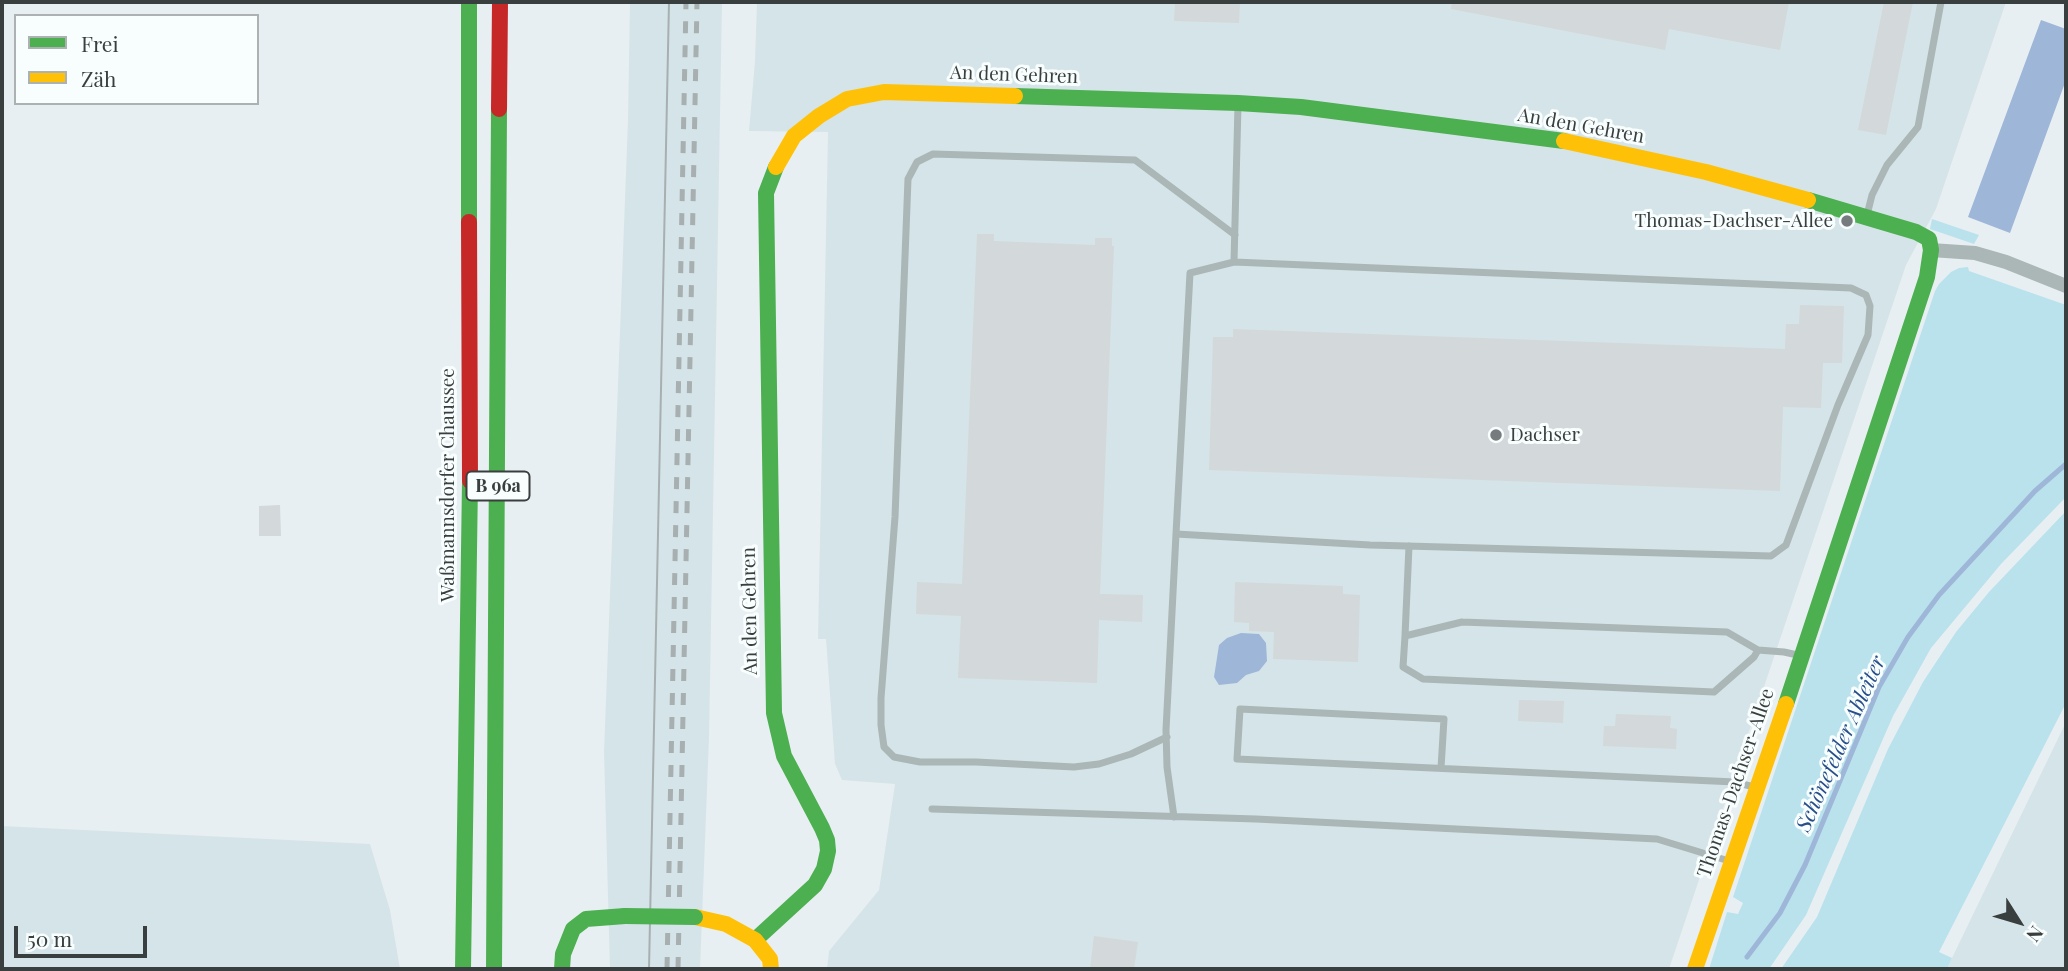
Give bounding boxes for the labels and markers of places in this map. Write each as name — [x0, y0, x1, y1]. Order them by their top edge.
place label: Thomas-Dachser-Allee — [1635, 210, 1833, 232]
marker: Thomas-Dachser-Allee — [1839, 213, 1855, 229]
place label: Dachser — [1510, 424, 1580, 446]
marker: Dachser — [1488, 427, 1504, 443]

